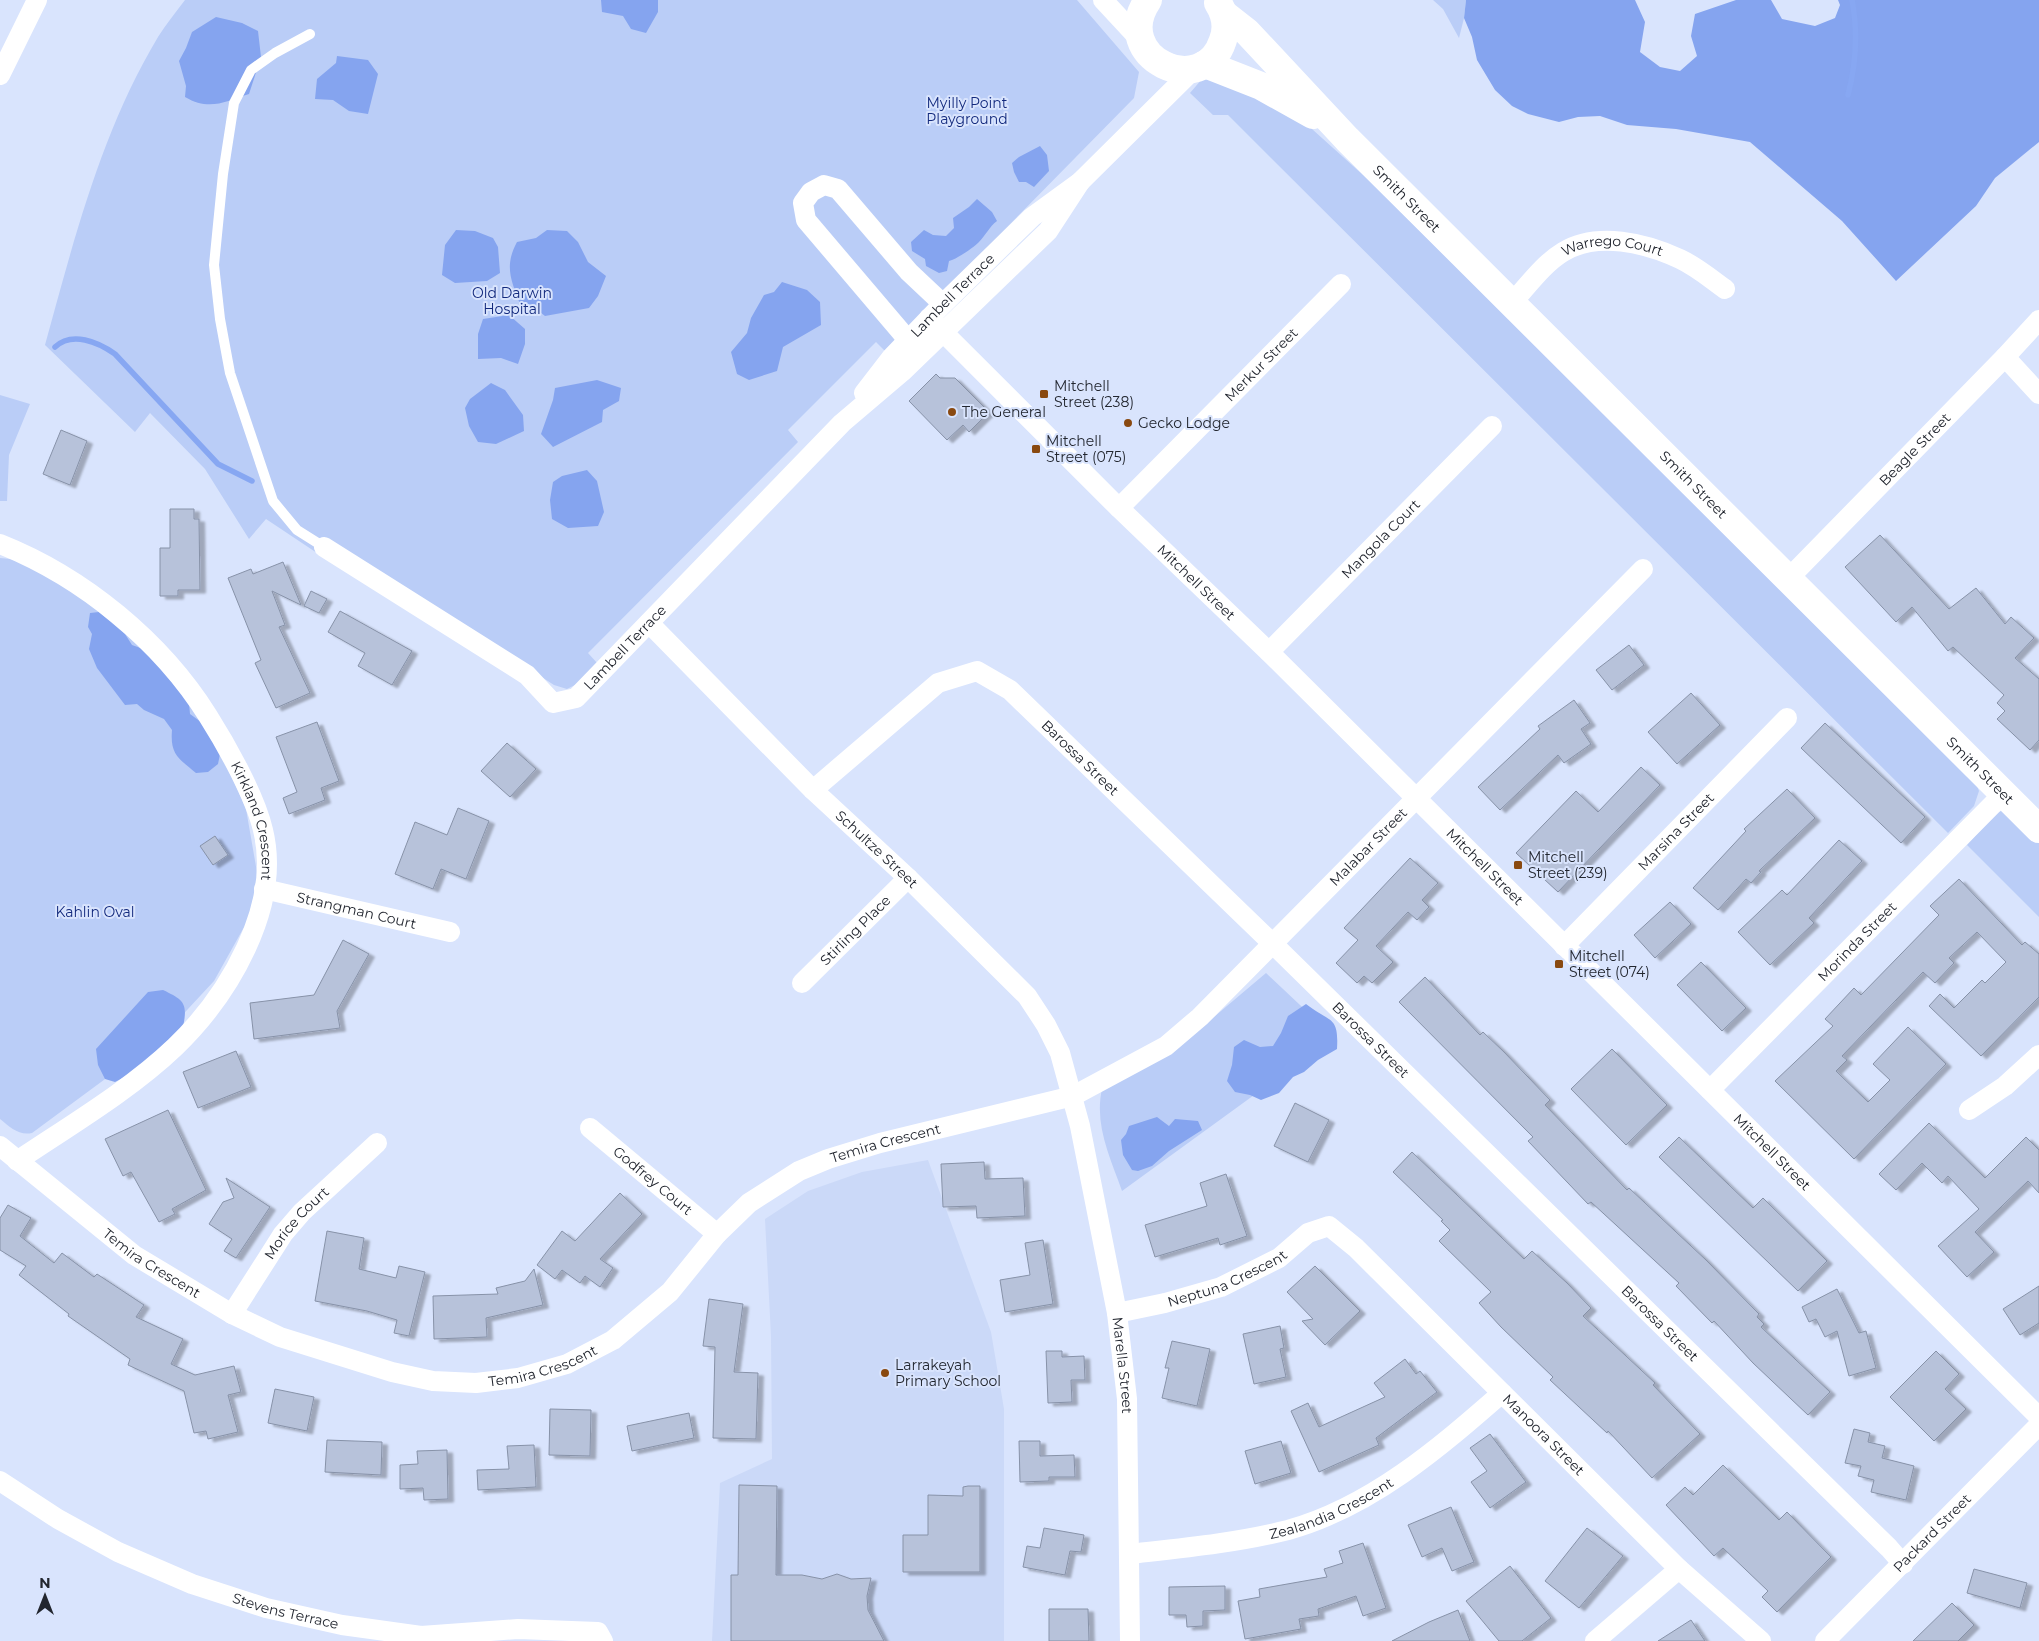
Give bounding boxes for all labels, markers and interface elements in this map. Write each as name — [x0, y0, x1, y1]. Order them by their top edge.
park label: Myilly Point Playground — [926, 94, 1008, 128]
street label: Smith Street — [1369, 161, 1445, 236]
street label: Warrego Court — [1558, 232, 1666, 260]
street label: Lambell Terrace — [907, 250, 998, 341]
park label: Old Darwin Hospital — [472, 284, 552, 318]
street label: Merkur Street — [1221, 324, 1302, 405]
place label: Mitchell Street (238) — [1054, 377, 1134, 411]
marker: Mitchell Street (238) — [1038, 388, 1050, 400]
place label: The General — [962, 403, 1046, 421]
marker: The General — [946, 406, 958, 418]
street label: Beagle Street — [1875, 409, 1955, 490]
place label: Gecko Lodge — [1138, 414, 1230, 432]
marker: Gecko Lodge — [1122, 417, 1134, 429]
place label: Mitchell Street (075) — [1046, 432, 1126, 466]
marker: Mitchell Street (075) — [1030, 443, 1042, 455]
street label: Smith Street — [1656, 447, 1731, 522]
street label: Mangola Court — [1338, 495, 1424, 582]
street label: Mitchell Street — [1153, 541, 1240, 624]
street label: Lambell Terrace — [580, 601, 670, 694]
street label: Barossa Street — [1038, 716, 1123, 800]
street label: Smith Street — [1943, 733, 2018, 808]
street label: Kirkland Crescent — [227, 758, 276, 882]
street label: Marsina Street — [1634, 789, 1718, 874]
street label: Malabar Street — [1326, 804, 1411, 890]
street label: Schultze Street — [832, 806, 922, 892]
street label: Mitchell Street — [1442, 824, 1528, 909]
place label: Mitchell Street (239) — [1528, 848, 1608, 882]
marker: Mitchell Street (239) — [1512, 859, 1524, 871]
street label: Strangman Court — [295, 888, 418, 933]
street label: Stirling Place — [816, 891, 894, 969]
street label: Morinda Street — [1814, 898, 1900, 985]
park label: Kahlin Oval — [55, 903, 135, 921]
place label: Mitchell Street (074) — [1569, 947, 1650, 981]
marker: Mitchell Street (074) — [1553, 958, 1565, 970]
street label: Barossa Street — [1328, 998, 1413, 1082]
street label: Mitchell Street — [1730, 1110, 1815, 1194]
street label: Temira Crescent — [828, 1120, 943, 1167]
street label: Godfrey Court — [609, 1142, 697, 1219]
street label: Morice Court — [260, 1183, 333, 1263]
street label: Temira Crescent — [99, 1224, 204, 1302]
street label: Neptuna Crescent — [1165, 1246, 1291, 1311]
street label: Barossa Street — [1618, 1282, 1703, 1365]
street label: Marella Street — [1109, 1316, 1136, 1414]
street label: Temira Crescent — [487, 1341, 600, 1390]
place label: Larrakeyah Primary School — [895, 1356, 1001, 1390]
marker: Larrakeyah Primary School — [879, 1367, 891, 1379]
street label: Manoora Street — [1499, 1390, 1589, 1479]
street label: Zealandia Crescent — [1267, 1473, 1397, 1543]
street label: Packard Street — [1889, 1490, 1975, 1576]
north arrow — [20, 1571, 70, 1621]
text: N — [39, 1574, 51, 1592]
street label: Stevens Terrace — [230, 1589, 340, 1633]

